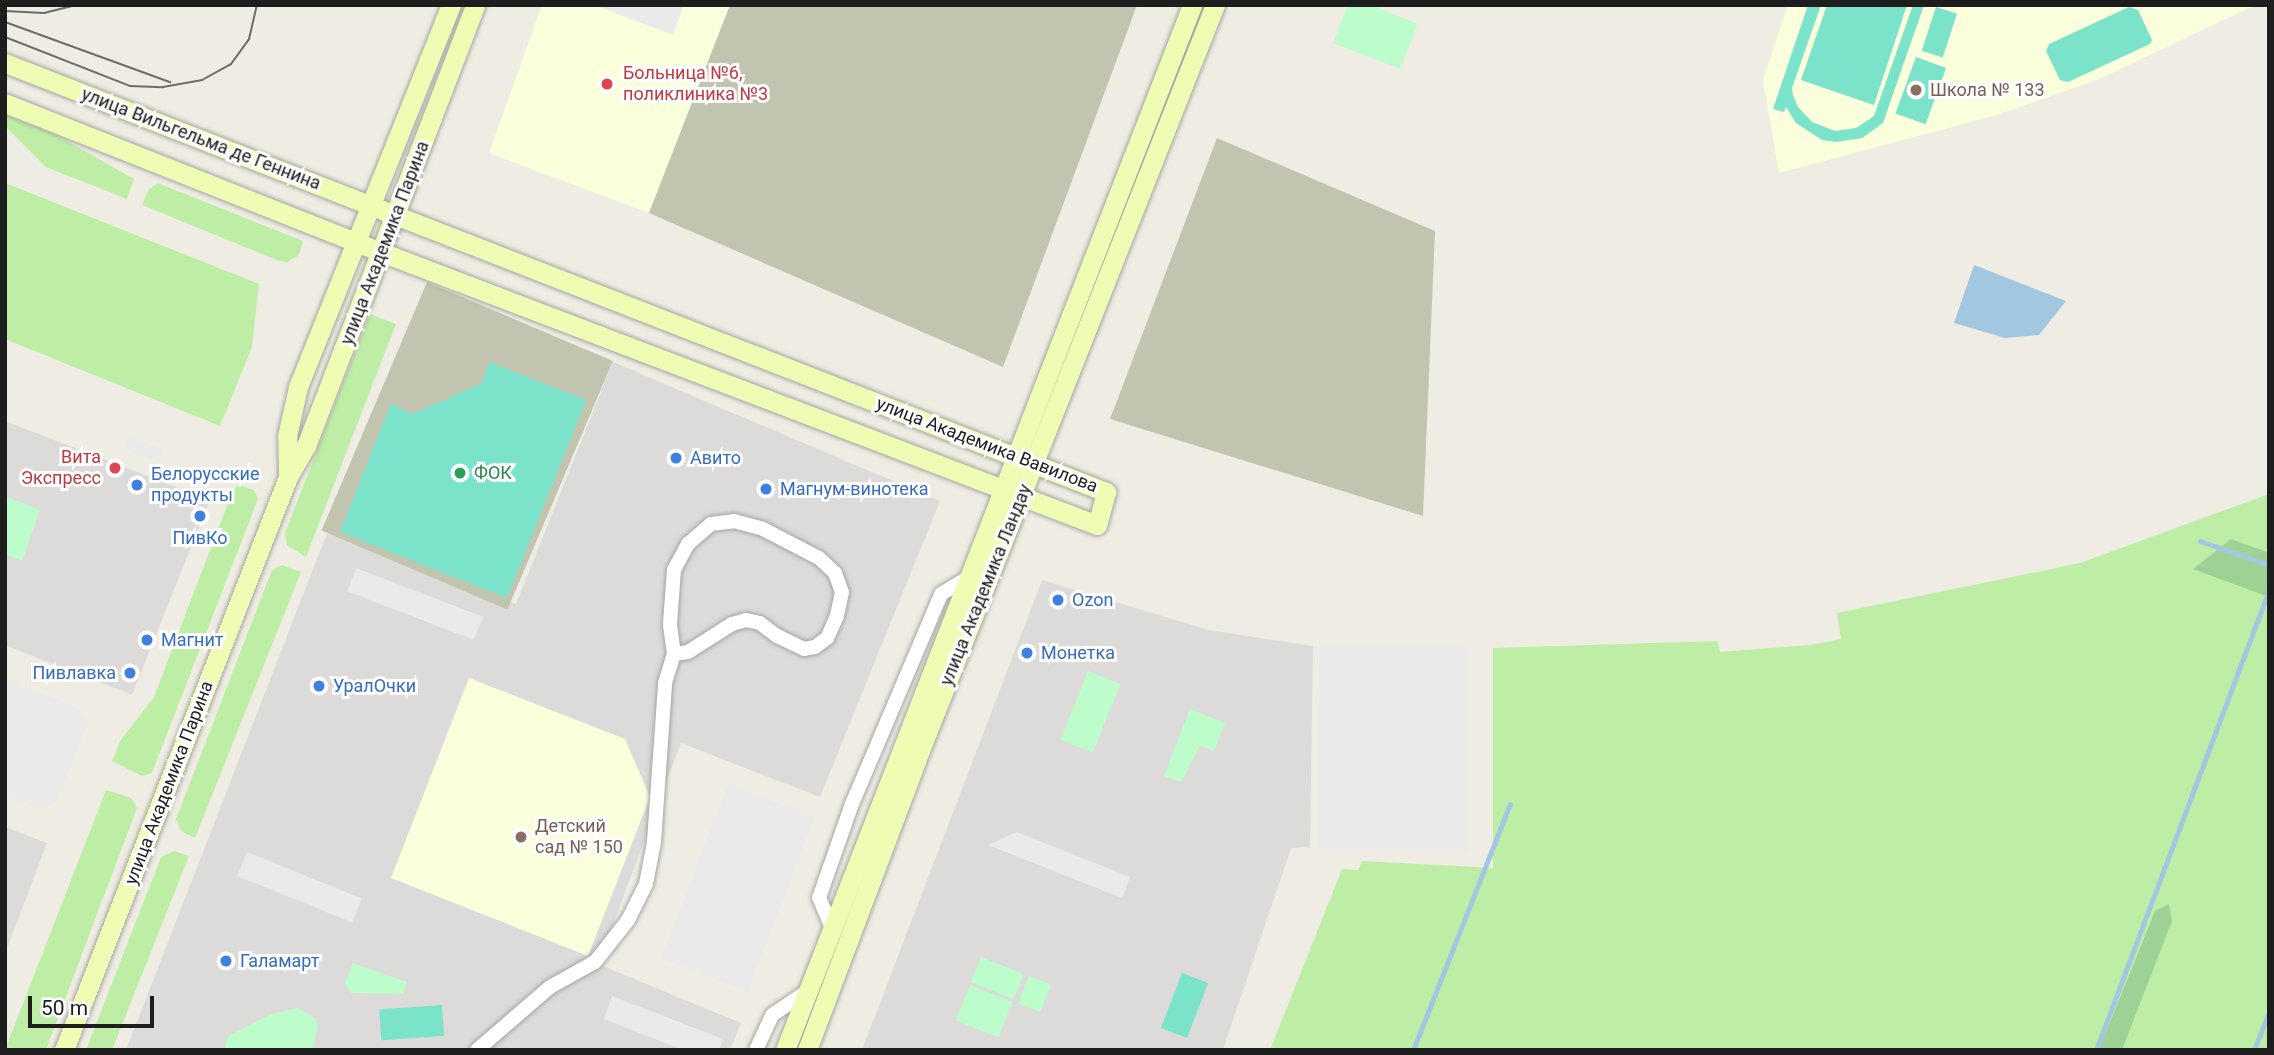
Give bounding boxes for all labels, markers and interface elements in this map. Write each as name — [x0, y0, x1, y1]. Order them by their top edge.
place label: Больница №6, поликлиника №3 — [623, 63, 768, 106]
marker: Больница №6, поликлиника №3 — [597, 74, 617, 94]
place label: Школа № 133 — [1930, 79, 2045, 101]
marker: Школа № 133 — [1908, 82, 1924, 98]
street label: улица Вильгельма де Геннина — [78, 83, 324, 195]
street label: улица Академика Парина — [336, 138, 434, 348]
street label: улица Академика Вавилова — [873, 393, 1101, 497]
place label: Вита Экспресс — [21, 447, 101, 490]
place label: Авито — [690, 447, 741, 469]
marker: Авито — [668, 450, 684, 466]
marker: Вита Экспресс — [107, 460, 123, 476]
place label: ФОК — [474, 462, 512, 484]
place label: Белорусские продукты — [151, 464, 259, 506]
marker: ФОК — [452, 465, 468, 481]
marker: Белорусские продукты — [129, 477, 145, 493]
place label: Магнум-винотека — [780, 478, 928, 500]
marker: Магнум-винотека — [758, 481, 774, 497]
street label: улица Академика Ландау — [936, 481, 1036, 689]
marker: ПивКо — [192, 508, 208, 524]
place label: ПивКо — [172, 527, 228, 549]
place label: Ozon — [1072, 589, 1113, 611]
marker: Ozon — [1050, 592, 1066, 608]
place label: Магнит — [161, 629, 223, 651]
marker: Магнит — [139, 632, 155, 648]
place label: Монетка — [1041, 642, 1115, 664]
marker: Монетка — [1019, 645, 1035, 661]
place label: Пивлавка — [32, 662, 116, 684]
marker: Пивлавка — [122, 665, 138, 681]
place label: УралОчки — [333, 675, 416, 697]
street label: улица Академика Парина — [120, 678, 218, 888]
marker: УралОчки — [311, 678, 327, 694]
place label: Детский сад № 150 — [535, 816, 623, 858]
marker: Детский сад № 150 — [513, 829, 529, 845]
place label: Галамарт — [240, 950, 319, 972]
marker: Галамарт — [218, 953, 234, 969]
scale bar — [32, 982, 158, 1026]
text: 50 m — [41, 996, 88, 1020]

